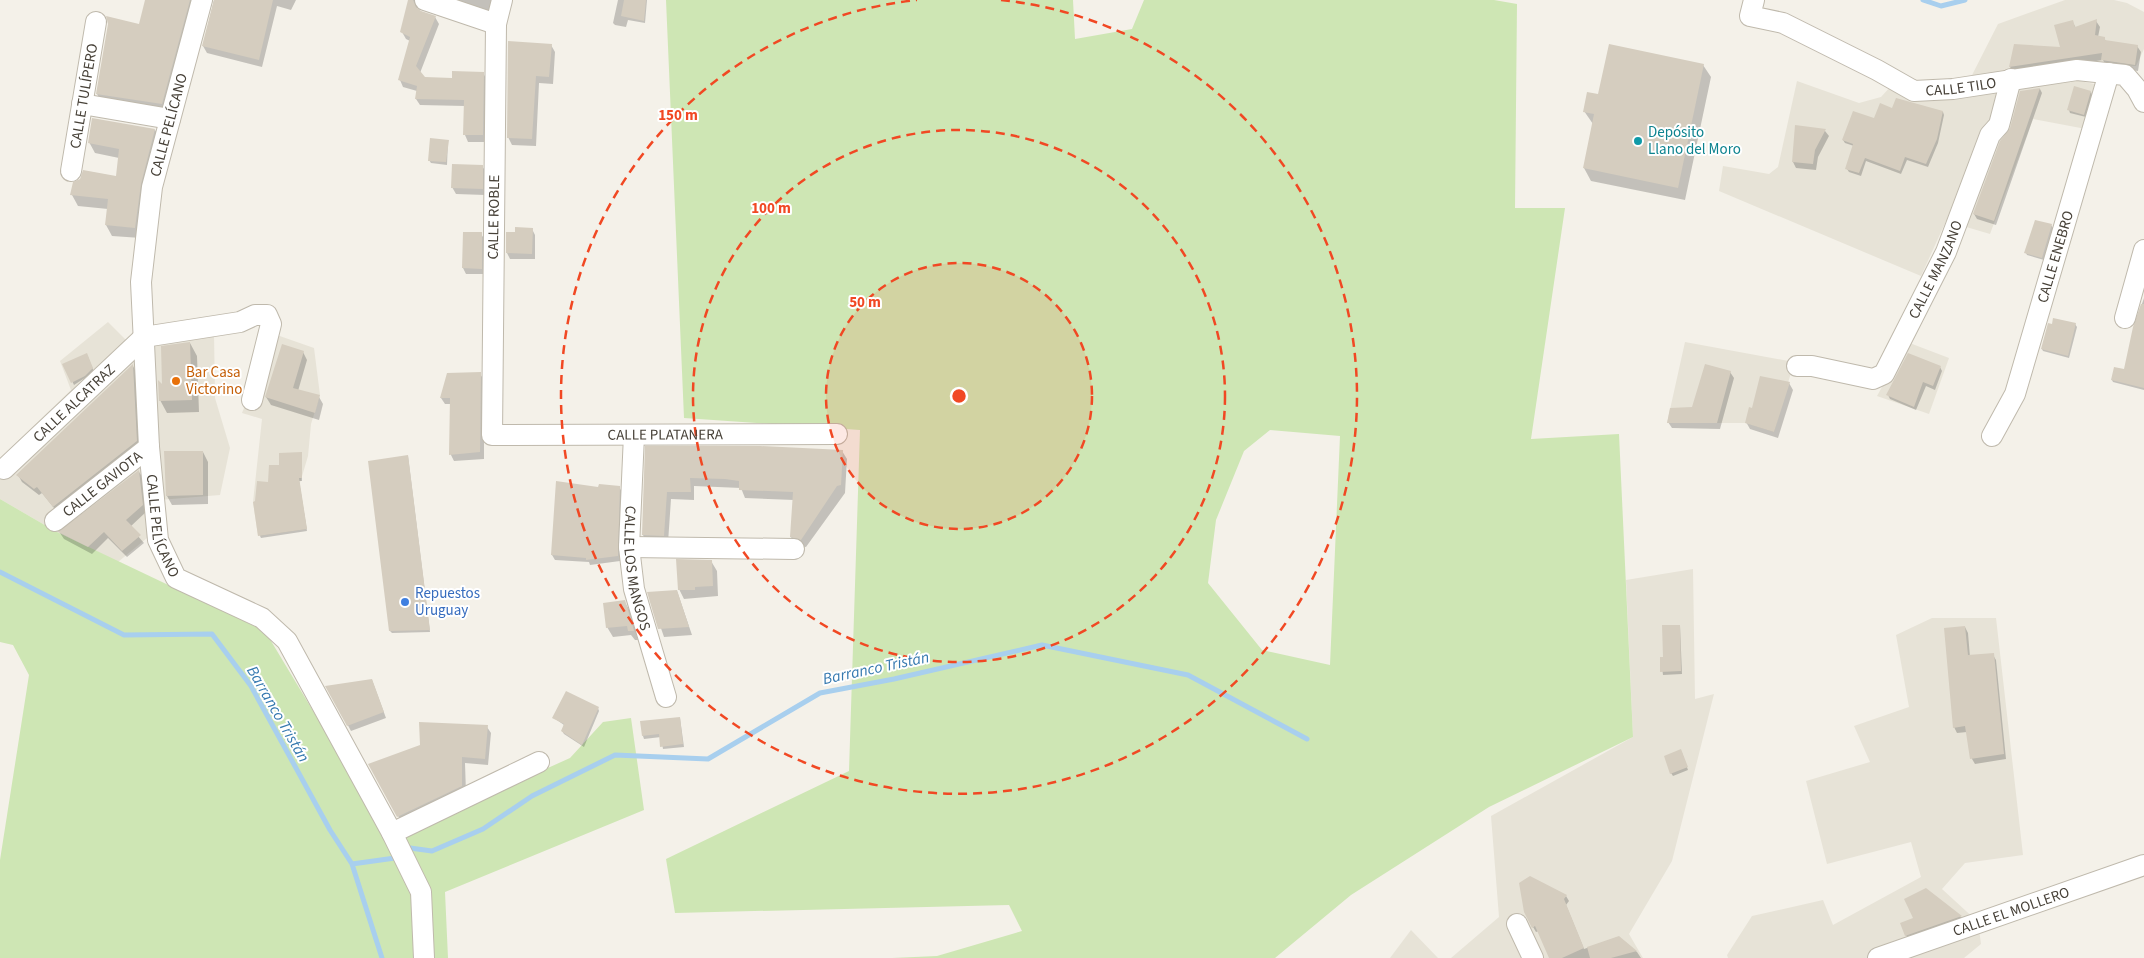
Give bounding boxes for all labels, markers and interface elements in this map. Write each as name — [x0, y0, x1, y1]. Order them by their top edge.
street label: CALLE TULÍPERO — [64, 42, 103, 150]
street label: CALLE PELÍCANO — [145, 71, 193, 179]
street label: CALLE TILO — [1925, 72, 1998, 101]
text: 150 m — [658, 105, 698, 126]
place label: Depósito Llano del Moro — [1648, 122, 1741, 160]
marker: Depósito Llano del Moro — [1632, 135, 1644, 147]
street label: CALLE ROBLE — [483, 174, 505, 260]
text: 100 m — [751, 198, 791, 219]
street label: CALLE ENEBRO — [2032, 208, 2079, 305]
street label: CALLE MANZANO — [1903, 217, 1968, 322]
text: 50 m — [849, 292, 881, 313]
street label: CALLE ALCATRAZ — [28, 359, 120, 447]
place label: Bar Casa Victorino — [186, 362, 242, 400]
marker: Bar Casa Victorino — [170, 375, 182, 387]
centre of rings — [950, 387, 968, 405]
street label: CALLE PLATANERA — [608, 424, 724, 445]
street label: CALLE GAVIOTA — [58, 445, 147, 522]
street label: CALLE PELÍCANO — [141, 473, 185, 581]
street label: CALLE LOS MANGOS — [618, 505, 656, 633]
place label: Repuestos Uruguay — [415, 583, 480, 621]
marker: Repuestos Uruguay — [399, 596, 411, 608]
water label: Barranco Tristán — [821, 646, 931, 690]
water label: Barranco Tristán — [241, 662, 315, 766]
street label: CALLE EL MOLLERO — [1950, 881, 2072, 942]

